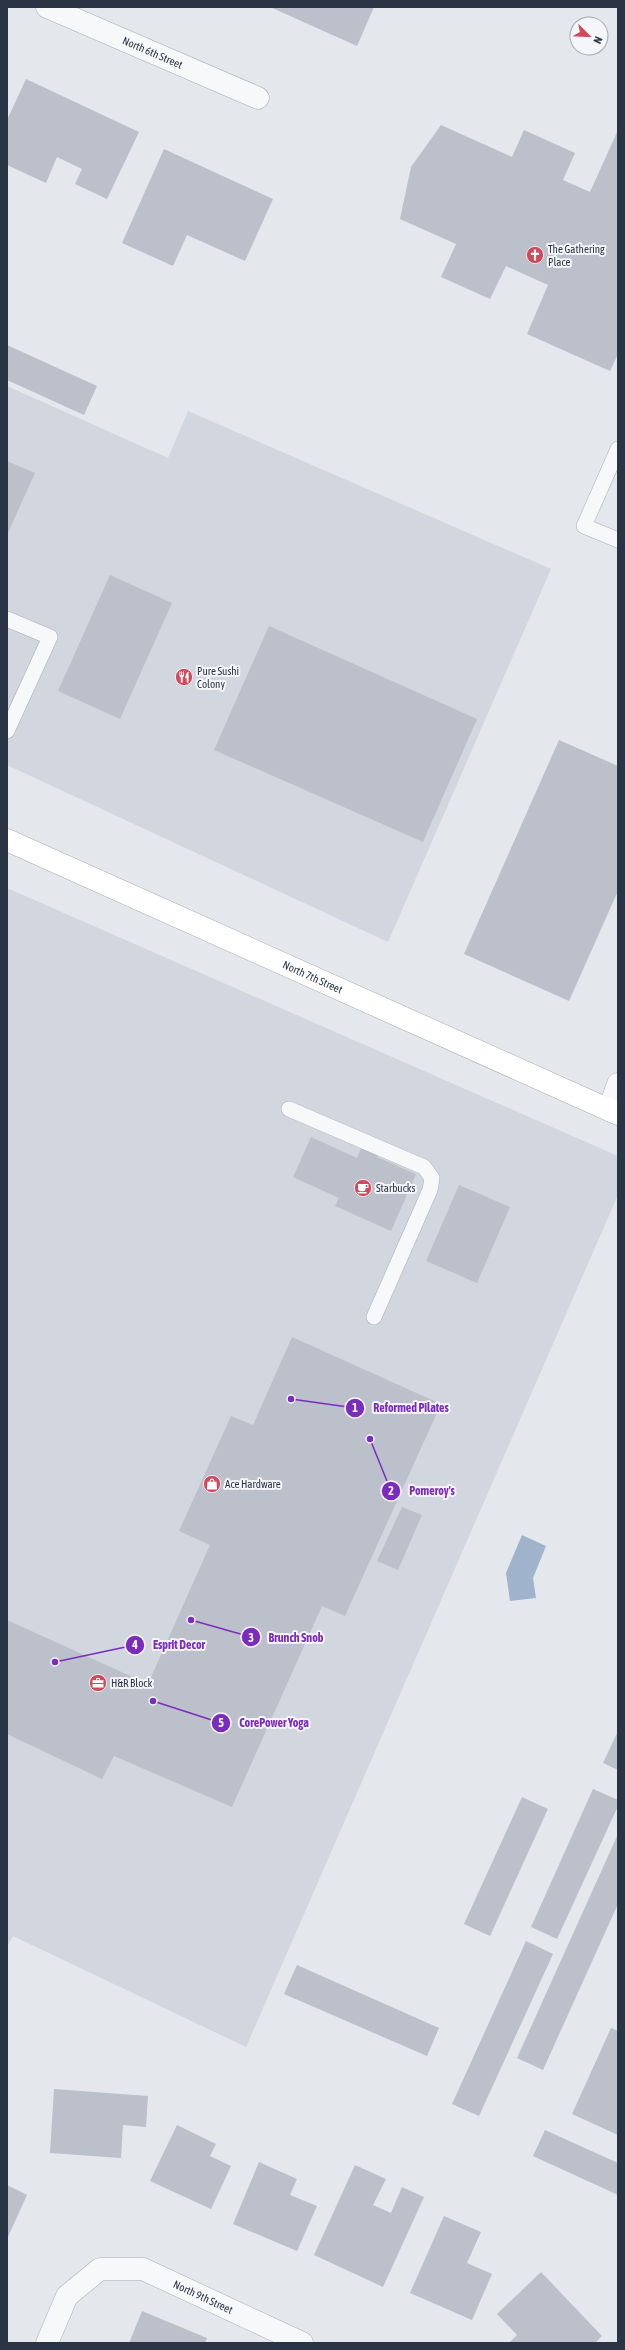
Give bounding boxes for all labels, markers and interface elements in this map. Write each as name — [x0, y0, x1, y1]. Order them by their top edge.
north arrow — [569, 16, 609, 56]
street label: North 6th Street — [121, 34, 184, 71]
text: N — [591, 35, 605, 45]
place label: The Gathering Place — [548, 243, 605, 268]
church icon: The Gathering Place — [525, 245, 545, 265]
place label: Pure Sushi Colony — [197, 665, 239, 690]
restaurant icon: Pure Sushi Colony — [174, 667, 194, 687]
street label: North 7th Street — [281, 958, 344, 996]
cafe icon: Starbucks — [353, 1178, 373, 1198]
place label: Starbucks — [376, 1182, 416, 1194]
callout: Reformed Pilates — [345, 1396, 457, 1420]
text: 1 — [352, 1401, 358, 1415]
text: Reformed Pilates — [373, 1401, 450, 1415]
shop icon: Ace Hardware — [202, 1474, 222, 1494]
place label: Ace Hardware — [225, 1478, 281, 1490]
callout: Pomeroy's — [381, 1479, 463, 1503]
text: 2 — [388, 1484, 394, 1498]
text: Pomeroy's — [409, 1484, 456, 1498]
callout: Brunch Snob — [241, 1625, 332, 1649]
text: 3 — [248, 1631, 254, 1645]
text: Brunch Snob — [269, 1631, 324, 1645]
callout: Esprit Decor — [125, 1633, 214, 1657]
text: 4 — [131, 1638, 138, 1652]
text: Esprit Decor — [153, 1638, 206, 1652]
office icon: H&R Block — [88, 1673, 108, 1693]
place label: H&R Block — [111, 1677, 152, 1689]
callout: CorePower Yoga — [211, 1711, 317, 1735]
text: 5 — [218, 1716, 224, 1730]
text: CorePower Yoga — [239, 1716, 309, 1730]
street label: North 9th Street — [171, 2278, 235, 2316]

